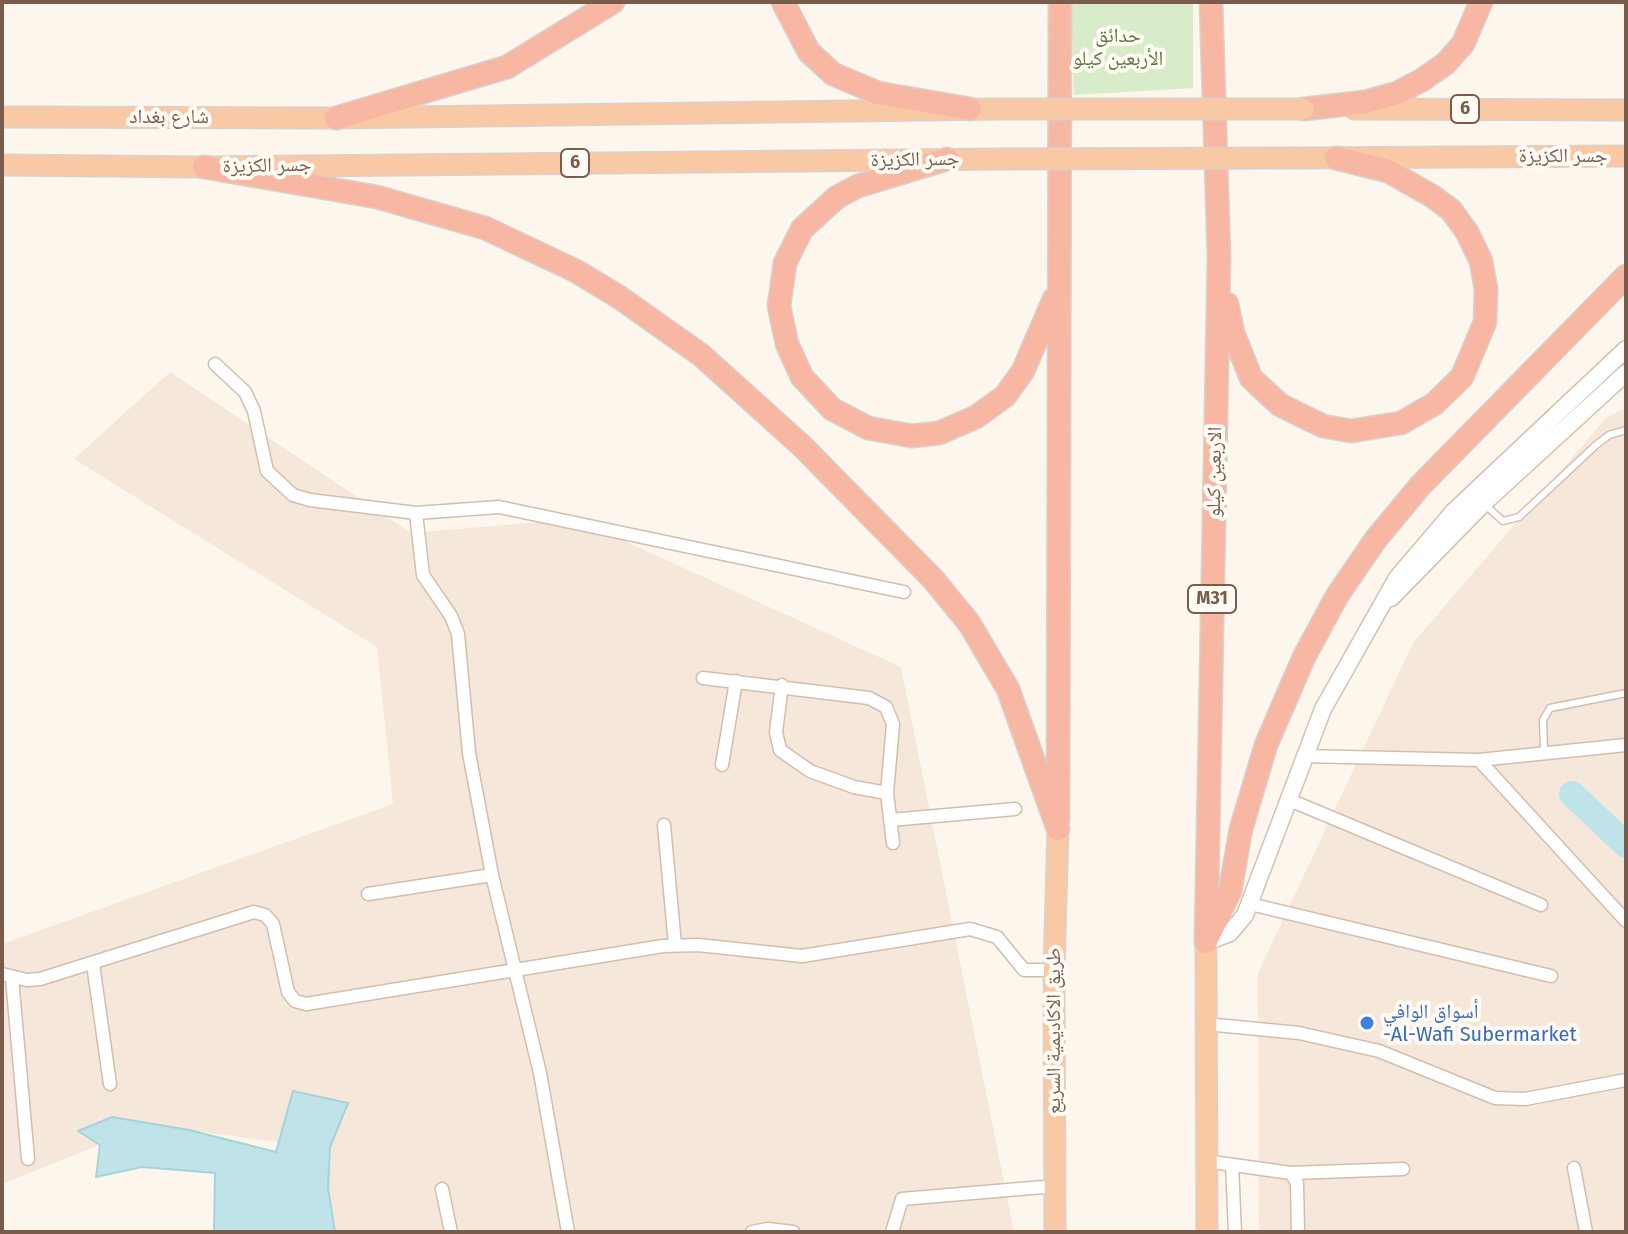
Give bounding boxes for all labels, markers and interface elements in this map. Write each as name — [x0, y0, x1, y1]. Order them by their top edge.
park label: حدائق الأربعين كيلو — [1073, 24, 1163, 71]
road number: 6 — [1451, 95, 1479, 123]
street label: شارع بغداد — [129, 105, 209, 129]
street label: جسر الكزيزة — [1519, 144, 1607, 168]
street label: جسر الكزيزة — [870, 147, 960, 173]
road number: 6 — [561, 149, 589, 177]
street label: جسر الكزيزة — [222, 153, 312, 179]
street label: الاربعين كيلو — [1202, 427, 1228, 517]
road number: M31 — [1188, 585, 1236, 613]
street label: طريق الاكاديمية السريع — [1042, 948, 1066, 1114]
place label: أسواق الوافي -Al-Wafi Subermarket — [1383, 1000, 1577, 1047]
marker: أسواق الوافي -Al-Wafi Subermarket — [1358, 1014, 1376, 1032]

